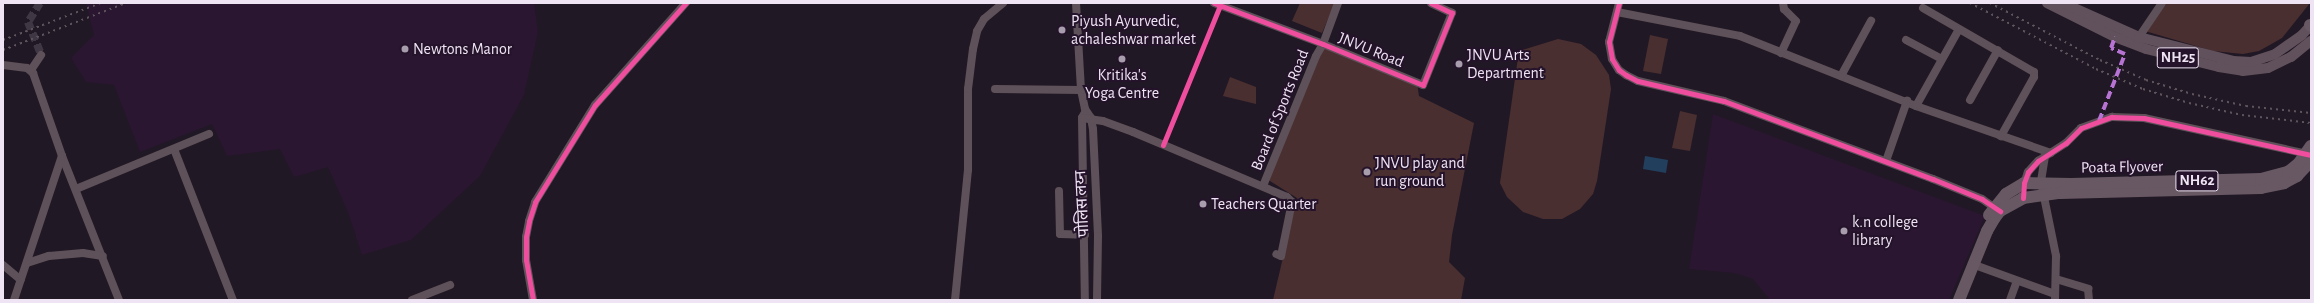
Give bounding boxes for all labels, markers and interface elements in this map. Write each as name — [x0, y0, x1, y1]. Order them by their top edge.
place label: Piyush Ayurvedic, achaleshwar market — [1071, 11, 1196, 49]
marker: Piyush Ayurvedic, achaleshwar market — [1056, 24, 1068, 36]
street label: JNVU Road — [1335, 28, 1407, 72]
place label: Newtons Manor — [413, 39, 512, 59]
marker: Newtons Manor — [400, 44, 410, 54]
place label: JNVU Arts Department — [1467, 45, 1544, 83]
road number: NH25 — [2156, 45, 2200, 71]
street label: Board of Sports Road — [1247, 47, 1313, 173]
marker: Kritika's Yoga Centre — [1117, 54, 1127, 64]
marker: JNVU Arts Department — [1454, 59, 1464, 69]
place label: Kritika's Yoga Centre — [1085, 65, 1159, 103]
place label: JNVU play and run ground — [1375, 153, 1465, 191]
street label: Poata Flyover — [2081, 157, 2163, 177]
marker: JNVU play and run ground — [1362, 167, 1372, 177]
road number: NH62 — [2175, 168, 2219, 194]
street label: पोलिस लय्न — [1071, 170, 1093, 238]
place label: Teachers Quarter — [1211, 194, 1316, 214]
marker: Teachers Quarter — [1198, 199, 1208, 209]
place label: k.n college library — [1852, 212, 1918, 250]
marker: k.n college library — [1839, 226, 1849, 236]

